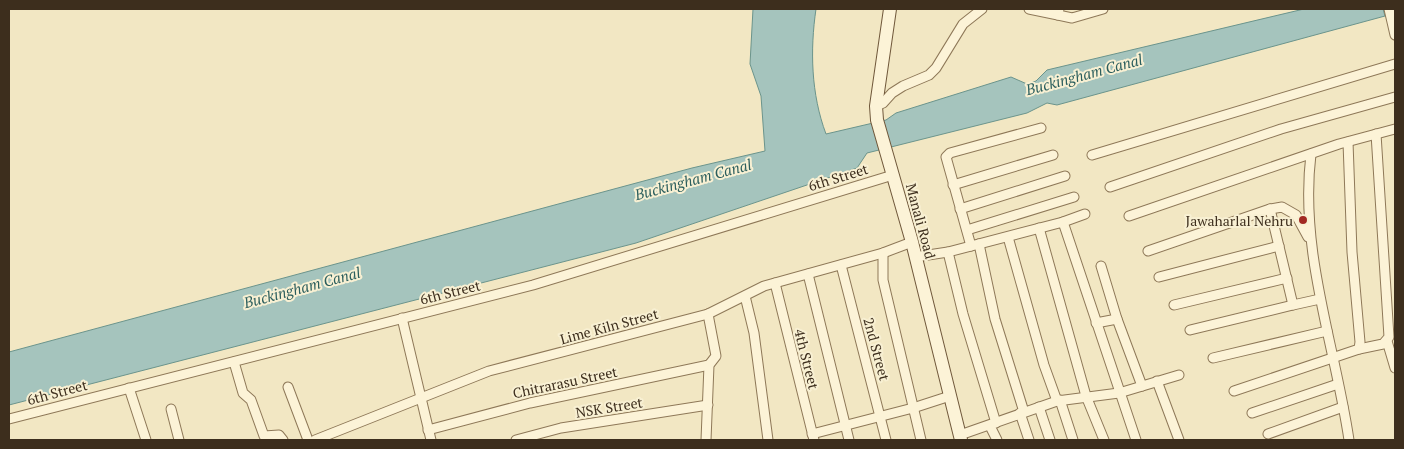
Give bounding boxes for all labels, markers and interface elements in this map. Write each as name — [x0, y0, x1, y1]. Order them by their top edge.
water label: Buckingham Canal — [1022, 49, 1145, 99]
water label: Buckingham Canal — [631, 154, 754, 204]
street label: 6th Street — [806, 159, 871, 195]
street label: Manali Road — [902, 181, 940, 261]
place label: Jawaharlal Nehru — [1185, 211, 1293, 230]
marker: Jawaharlal Nehru — [1297, 214, 1309, 226]
water label: Buckingham Canal — [240, 262, 363, 312]
street label: 6th Street — [418, 275, 483, 309]
street label: Lime Kiln Street — [558, 304, 661, 348]
street label: 2nd Street — [860, 315, 895, 383]
street label: 4th Street — [790, 327, 824, 392]
street label: Chitrarasu Street — [511, 361, 620, 402]
street label: 6th Street — [25, 375, 90, 409]
street label: NSK Street — [574, 392, 645, 422]

